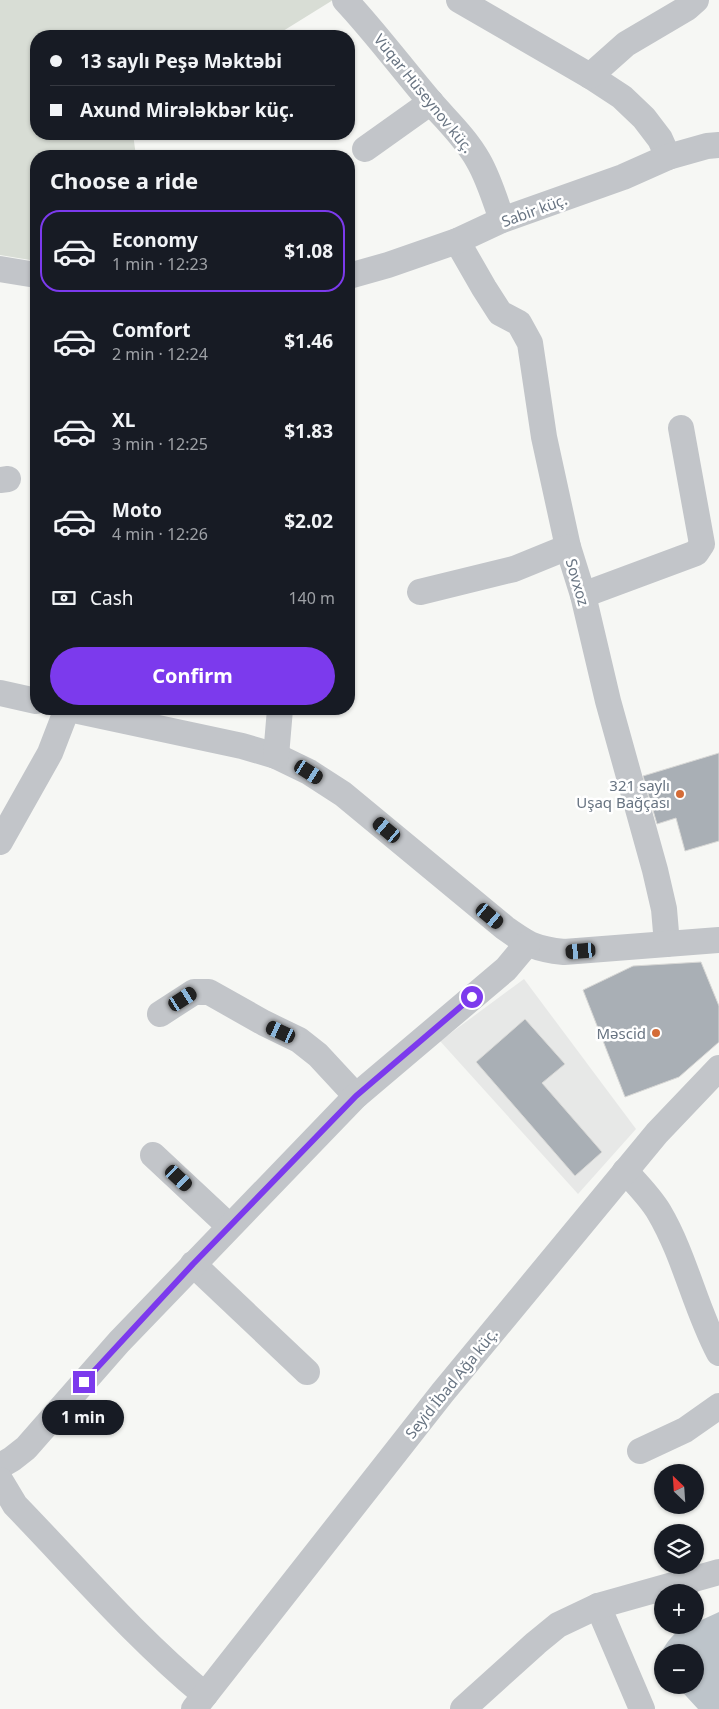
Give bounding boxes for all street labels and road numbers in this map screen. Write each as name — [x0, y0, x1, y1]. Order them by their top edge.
street label: Vüqar Hüseynov küç. — [370, 29, 478, 157]
street label: Sabir küç. — [498, 189, 570, 231]
street label: Sovxoz — [562, 556, 594, 608]
street label: Seyid İbad Ağa küç. — [400, 1324, 502, 1442]

